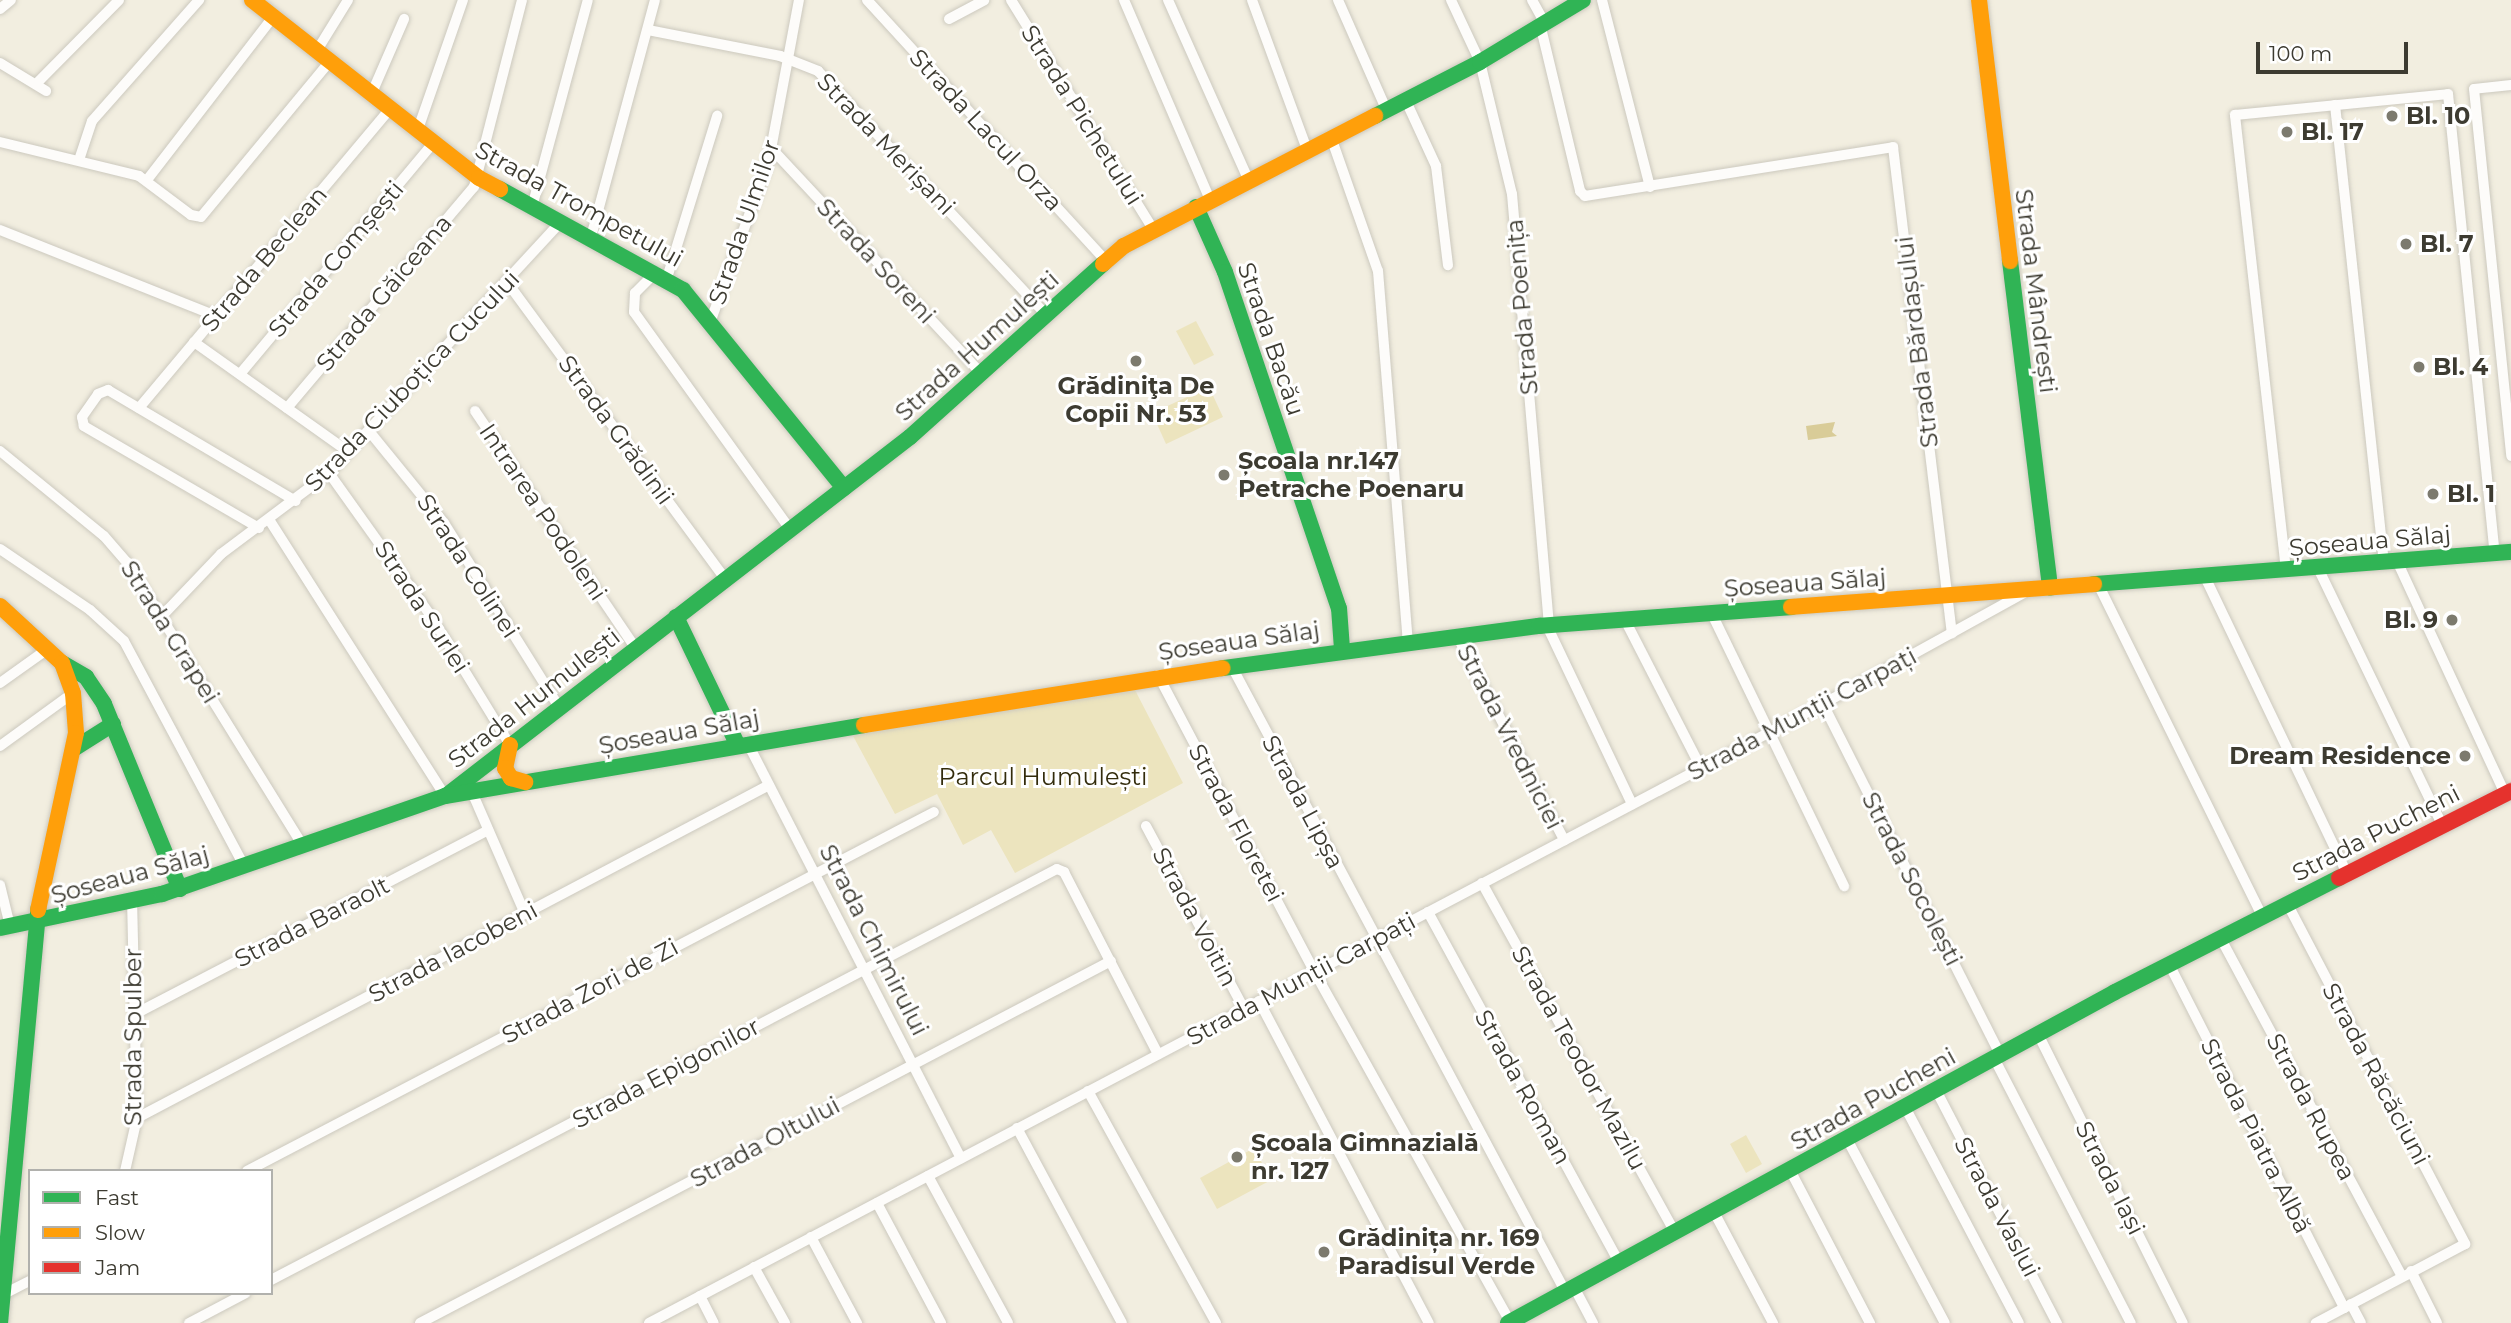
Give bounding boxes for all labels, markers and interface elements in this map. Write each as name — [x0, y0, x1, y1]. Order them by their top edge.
street label: Strada Pichetului — [1015, 20, 1149, 210]
scale bar — [2259, 28, 2411, 72]
text: 100 m — [2269, 41, 2332, 66]
street label: Strada Lacul Orza — [904, 43, 1068, 217]
street label: Strada Merișani — [811, 67, 961, 221]
place label: Bl. 10 — [2406, 102, 2470, 130]
marker: Bl. 10 — [2384, 108, 2400, 124]
place label: Bl. 17 — [2301, 118, 2364, 146]
marker: Bl. 17 — [2279, 124, 2295, 140]
street label: Strada Trompetului — [470, 135, 688, 273]
street label: Strada Ulmilor — [702, 136, 786, 308]
street label: Strada Comșești — [262, 175, 410, 343]
street label: Strada Beclean — [195, 180, 333, 338]
street label: Strada Mândrești — [2009, 187, 2063, 395]
street label: Strada Soreni — [811, 193, 941, 329]
street label: Strada Găiceana — [310, 209, 458, 377]
street label: Strada Poenița — [1500, 218, 1544, 396]
place label: Bl. 7 — [2420, 230, 2474, 258]
street label: Strada Bărdașului — [1890, 235, 1944, 449]
marker: Bl. 7 — [2398, 236, 2414, 252]
street label: Strada Bacău — [1231, 259, 1311, 419]
street label: Strada Ciuboțica Cucului — [299, 264, 525, 498]
street label: Strada Humulești — [889, 265, 1065, 427]
street label: Strada Grădinii — [552, 350, 680, 510]
marker: Grădiniţa De Copii Nr. 53 — [1128, 353, 1144, 369]
place label: Bl. 4 — [2433, 353, 2488, 381]
marker: Bl. 4 — [2411, 359, 2427, 375]
place label: Grădiniţa De Copii Nr. 53 — [1057, 372, 1215, 428]
street label: Intrarea Podoleni — [473, 418, 613, 606]
place label: Școala nr.147 Petrache Poenaru — [1238, 447, 1464, 503]
marker: Școala nr.147 Petrache Poenaru — [1216, 467, 1232, 483]
place label: Bl. 1 — [2447, 480, 2495, 508]
marker: Bl. 1 — [2425, 486, 2441, 502]
street label: Strada Colinei — [411, 489, 525, 643]
street label: Șoseaua Sălaj — [2288, 520, 2452, 562]
street label: Strada Surlei — [369, 536, 475, 678]
street label: Strada Grapei — [115, 555, 225, 709]
street label: Șoseaua Sălaj — [1723, 563, 1887, 603]
place label: Bl. 9 — [2384, 606, 2438, 634]
marker: Bl. 9 — [2444, 612, 2460, 628]
street label: Șoseaua Sălaj — [1157, 615, 1321, 667]
street label: Strada Humulești — [442, 622, 626, 774]
street label: Strada Vredniciei — [1451, 640, 1569, 834]
street label: Strada Munții Carpați — [1683, 641, 1921, 787]
street label: Șoseaua Sălaj — [596, 704, 762, 760]
street label: Strada Lipșa — [1256, 730, 1350, 874]
street label: Strada Floretei — [1182, 739, 1290, 907]
place label: Dream Residence — [2229, 742, 2451, 770]
marker: Dream Residence — [2457, 748, 2473, 764]
park label: Parcul Humulești — [939, 763, 1147, 791]
street label: Strada Pucheni — [2287, 778, 2465, 888]
street label: Strada Socolești — [1856, 787, 1968, 971]
street label: Șoseaua Sălaj — [48, 840, 212, 910]
street label: Strada Chimirului — [813, 840, 935, 1040]
street label: Strada Voitin — [1146, 843, 1244, 991]
street label: Strada Baraolt — [230, 871, 394, 973]
street label: Strada Iacobeni — [364, 895, 542, 1009]
street label: Strada Munții Carpați — [1182, 906, 1420, 1052]
street label: Strada Zori de Zi — [497, 932, 683, 1050]
street label: Strada Teodor Mazilu — [1505, 941, 1653, 1175]
street label: Strada Spulber — [119, 948, 147, 1126]
street label: Strada Răcăciuni — [2316, 978, 2436, 1170]
street label: Strada Roman — [1469, 1005, 1577, 1169]
street label: Strada Epigonilor — [567, 1011, 765, 1135]
street label: Strada Rupea — [2260, 1029, 2362, 1185]
street label: Strada Piatra Albă — [2194, 1034, 2318, 1238]
street label: Strada Pucheni — [1786, 1042, 1960, 1156]
street label: Strada Oltului — [685, 1090, 845, 1194]
street label: Strada Iași — [2069, 1116, 2151, 1240]
place label: Școala Gimnazială nr. 127 — [1251, 1129, 1479, 1185]
street label: Strada Vaslui — [1948, 1132, 2046, 1282]
marker: Școala Gimnazială nr. 127 — [1229, 1149, 1245, 1165]
legend — [28, 1169, 273, 1295]
text: Fast — [95, 1185, 139, 1210]
text: Slow — [95, 1220, 145, 1245]
place label: Grădinița nr. 169 Paradisul Verde — [1338, 1224, 1540, 1280]
marker: Grădinița nr. 169 Paradisul Verde — [1316, 1244, 1332, 1260]
text: Jam — [95, 1255, 140, 1280]

